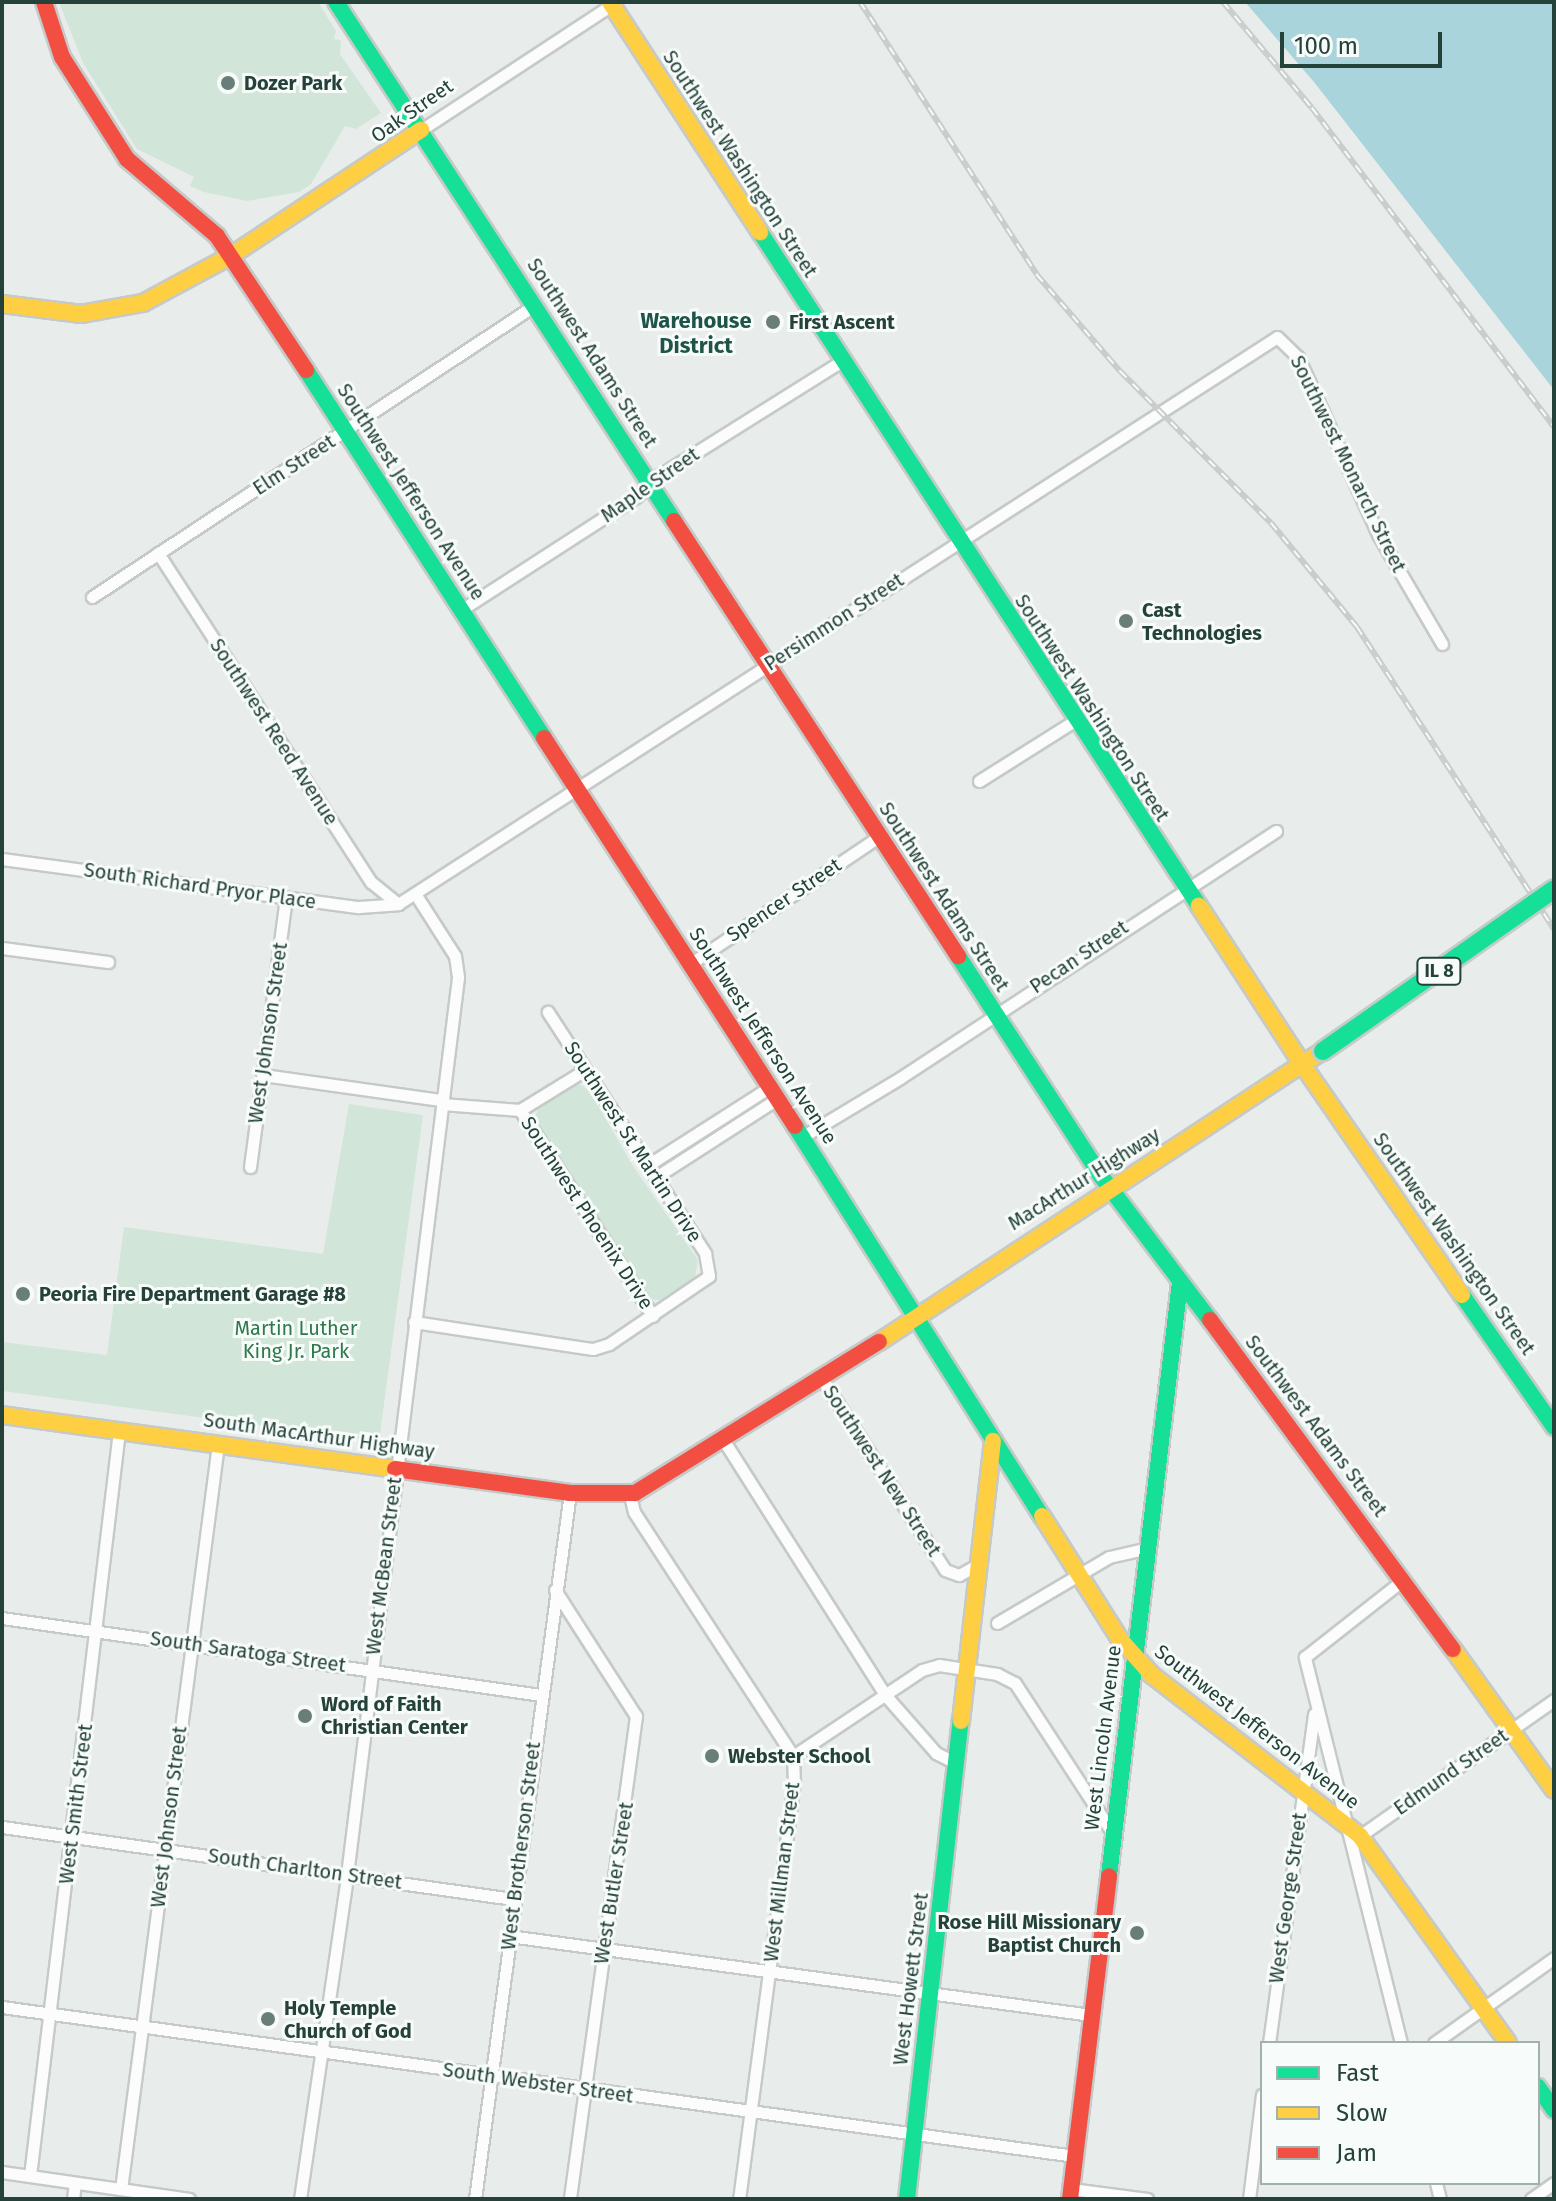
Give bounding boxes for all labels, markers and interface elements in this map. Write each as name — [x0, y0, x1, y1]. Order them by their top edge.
scale bar — [1284, 16, 1446, 66]
text: 100 m — [1294, 32, 1358, 60]
street label: Southwest Washington Street — [658, 46, 822, 282]
place label: Dozer Park — [244, 71, 342, 95]
marker: Dozer Park — [219, 74, 237, 92]
street label: Oak Street — [366, 74, 458, 148]
street label: Southwest Adams Street — [522, 254, 662, 452]
district label: Warehouse District — [640, 307, 752, 358]
place label: First Ascent — [789, 310, 895, 334]
marker: First Ascent — [764, 313, 782, 331]
street label: Southwest Monarch Street — [1285, 352, 1411, 576]
street label: Southwest Jefferson Avenue — [332, 379, 490, 605]
street label: Elm Street — [248, 430, 340, 500]
street label: Maple Street — [596, 442, 704, 528]
street label: Persimmon Street — [760, 568, 908, 676]
street label: Southwest Washington Street — [1010, 590, 1174, 826]
place label: Cast Technologies — [1142, 598, 1262, 645]
marker: Cast Technologies — [1117, 612, 1135, 630]
street label: Southwest Reed Avenue — [205, 634, 343, 830]
street label: Southwest Adams Street — [874, 798, 1014, 996]
street label: Spencer Street — [722, 853, 846, 947]
street label: South Richard Pryor Place — [82, 858, 318, 914]
street label: Pecan Street — [1025, 915, 1133, 999]
street label: Southwest Jefferson Avenue — [684, 923, 842, 1149]
street label: West Johnson Street — [243, 941, 293, 1125]
road number: IL 8 — [1415, 957, 1463, 985]
street label: Southwest St Martin Drive — [559, 1037, 707, 1247]
street label: Southwest Phoenix Drive — [516, 1112, 658, 1314]
street label: MacArthur Highway — [1004, 1123, 1164, 1235]
street label: Southwest Washington Street — [1368, 1128, 1540, 1360]
place label: Peoria Fire Department Garage #8 — [39, 1282, 346, 1306]
marker: Peoria Fire Department Garage #8 — [14, 1285, 32, 1303]
park label: Martin Luther King Jr. Park — [235, 1316, 357, 1363]
street label: Southwest Adams Street — [1240, 1331, 1392, 1521]
street label: Southwest New Street — [818, 1381, 946, 1561]
street label: South MacArthur Highway — [202, 1408, 436, 1464]
street label: West McBean Street — [361, 1476, 407, 1656]
street label: South Saratoga Street — [149, 1626, 347, 1678]
street label: Southwest Jefferson Avenue — [1150, 1640, 1364, 1814]
street label: West Lincoln Avenue — [1080, 1644, 1126, 1832]
place label: Word of Faith Christian Center — [321, 1692, 468, 1739]
marker: Word of Faith Christian Center — [296, 1707, 314, 1725]
street label: West Smith Street — [54, 1723, 98, 1885]
street label: Edmund Street — [1389, 1724, 1513, 1820]
street label: West Johnson Street — [146, 1725, 192, 1909]
street label: West Brotherson Street — [496, 1741, 546, 1951]
place label: Webster School — [728, 1744, 870, 1768]
marker: Webster School — [703, 1747, 721, 1765]
street label: West Millman Street — [759, 1781, 805, 1963]
street label: West Butler Street — [589, 1800, 639, 1966]
street label: West George Street — [1264, 1811, 1312, 1985]
street label: South Charlton Street — [207, 1844, 403, 1894]
street label: West Howett Street — [889, 1891, 933, 2067]
place label: Rose Hill Missionary Baptist Church — [938, 1910, 1121, 1957]
marker: Rose Hill Missionary Baptist Church — [1128, 1924, 1146, 1942]
place label: Holy Temple Church of God — [284, 1996, 412, 2043]
marker: Holy Temple Church of God — [259, 2010, 277, 2028]
legend — [1260, 2041, 1540, 2185]
street label: South Webster Street — [441, 2058, 635, 2108]
text: Fast — [1336, 2059, 1379, 2087]
text: Slow — [1336, 2099, 1387, 2127]
text: Jam — [1336, 2139, 1377, 2167]

